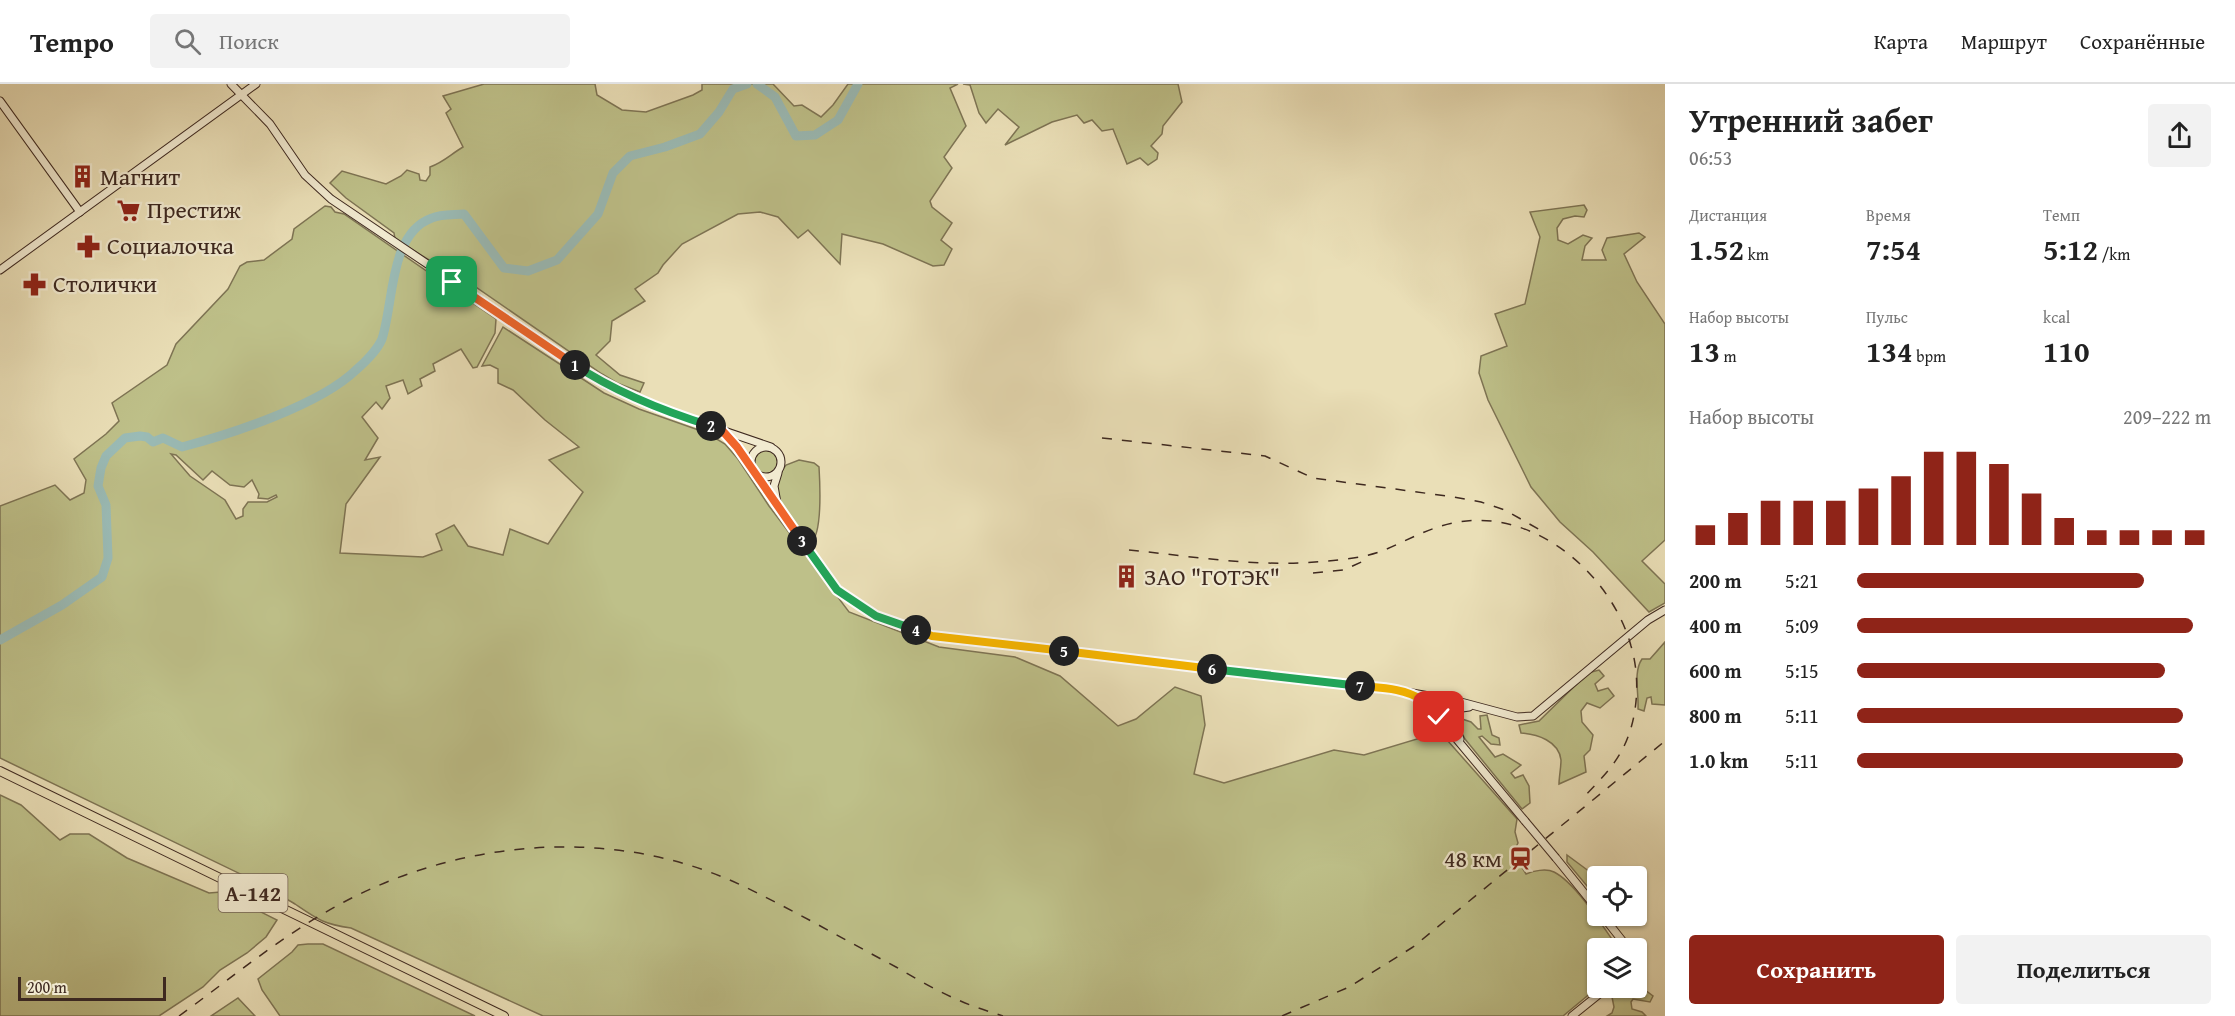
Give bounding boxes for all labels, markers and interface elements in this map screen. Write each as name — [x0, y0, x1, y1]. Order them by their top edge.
search box — [150, 14, 570, 68]
text: Tempo — [30, 21, 114, 62]
icon: search — [171, 25, 204, 58]
text: Поиск — [219, 25, 279, 57]
text: Карта — [1874, 26, 1928, 57]
text: Маршрут — [1961, 26, 2047, 57]
text: Сохранённые — [2080, 26, 2205, 57]
text: Утренний забег — [1689, 96, 1933, 144]
button: share — [2148, 104, 2211, 167]
text: 06:53 — [1689, 143, 1732, 172]
place label: Магнит — [100, 159, 181, 194]
building icon: Магнит — [69, 164, 95, 190]
place label: Престиж — [147, 192, 241, 227]
supermarket icon: Престиж — [116, 197, 142, 223]
text: Дистанция — [1689, 203, 1767, 227]
text: Время — [1866, 203, 1911, 227]
text: Темп — [2043, 203, 2080, 227]
text: 1.52 — [1689, 227, 1744, 271]
text: 7:54 — [1866, 227, 1921, 271]
text: 5:12 — [2043, 227, 2098, 271]
place label: Социалочка — [107, 228, 235, 263]
pharmacy icon: Социалочка — [76, 233, 102, 259]
text: km — [1744, 242, 1769, 266]
text: /km — [2098, 242, 2130, 266]
pin — [426, 256, 477, 307]
icon: arrive — [435, 265, 468, 298]
place label: Столички — [53, 266, 157, 301]
pharmacy icon: Столички — [22, 271, 48, 297]
text: Набор высоты — [1689, 305, 1789, 329]
text: Пульс — [1866, 305, 1908, 329]
text: kcal — [2043, 305, 2070, 329]
text: 13 — [1689, 329, 1720, 373]
text: 134 — [1866, 329, 1913, 373]
text: 110 — [2043, 329, 2090, 373]
text: m — [1720, 344, 1737, 368]
text: bpm — [1913, 344, 1946, 368]
pin: 1 — [560, 350, 590, 380]
text: 1 — [571, 353, 579, 377]
text: Набор высоты — [1689, 402, 1814, 431]
text: 209–222 m — [2123, 402, 2211, 431]
pin: 2 — [696, 411, 726, 441]
text: 2 — [707, 414, 715, 438]
pin: 3 — [787, 526, 817, 556]
text: 3 — [798, 529, 806, 553]
place label: ЗАО "ГОТЭК" — [1144, 559, 1280, 594]
building icon: ЗАО "ГОТЭК" — [1113, 564, 1139, 590]
text: 200 m — [1689, 566, 1742, 595]
text: 5:21 — [1785, 566, 1819, 595]
text: 400 m — [1689, 611, 1742, 640]
text: 5:09 — [1785, 611, 1819, 640]
pin: 4 — [901, 615, 931, 645]
text: 4 — [912, 618, 920, 642]
pin: 5 — [1049, 636, 1079, 666]
text: 5 — [1060, 639, 1068, 663]
pin: 6 — [1197, 654, 1227, 684]
text: 600 m — [1689, 656, 1742, 685]
text: 5:15 — [1785, 656, 1819, 685]
text: 6 — [1208, 657, 1216, 681]
pin: 7 — [1345, 671, 1375, 701]
text: 7 — [1356, 674, 1364, 698]
pin — [1413, 691, 1464, 742]
icon: check — [1422, 700, 1455, 733]
text: 800 m — [1689, 701, 1742, 730]
text: 5:11 — [1785, 701, 1819, 730]
text: 1.0 km — [1689, 746, 1748, 775]
text: 5:11 — [1785, 746, 1819, 775]
place label: 48 км — [1444, 841, 1502, 876]
station icon: 48 км — [1507, 846, 1533, 872]
map controls — [1587, 866, 1647, 998]
button: locate — [1587, 866, 1647, 926]
road number: А-142 — [218, 874, 288, 912]
button: Сохранить — [1689, 935, 1944, 1004]
button: Поделиться — [1956, 935, 2211, 1004]
button: layers — [1587, 938, 1647, 998]
scale bar — [18, 974, 166, 1002]
text: 200 m — [27, 975, 67, 999]

